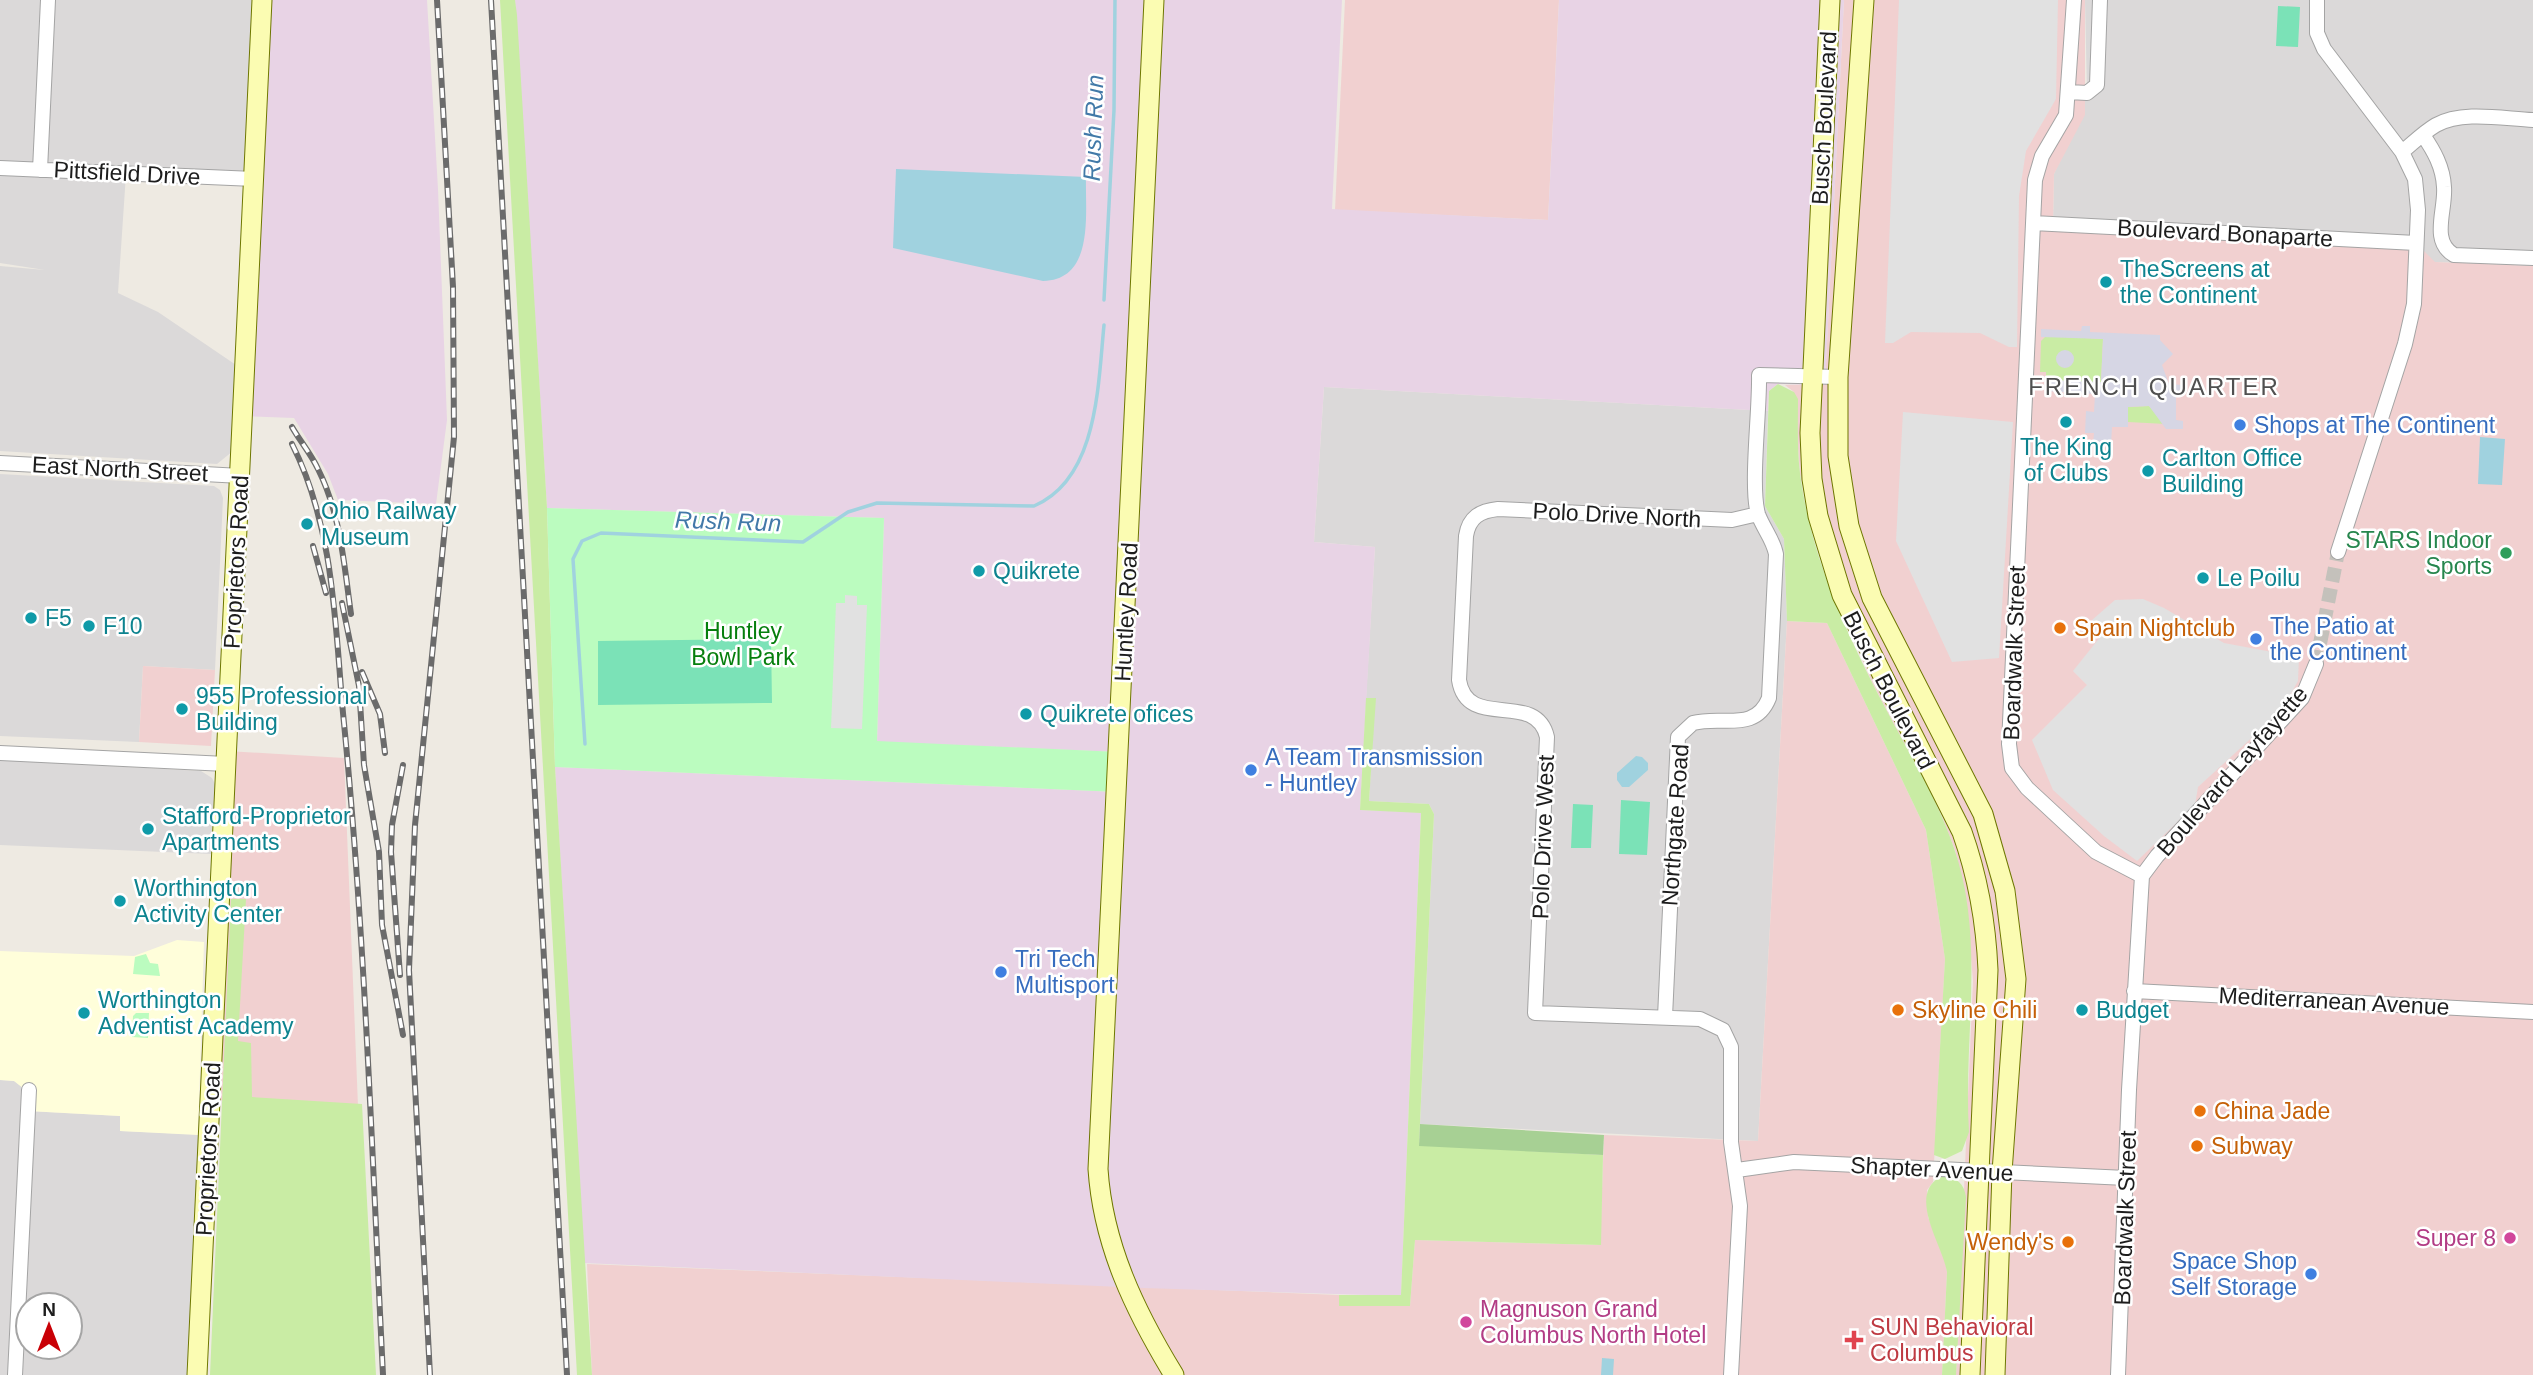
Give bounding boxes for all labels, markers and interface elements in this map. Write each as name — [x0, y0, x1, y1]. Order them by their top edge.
street label: Busch Boulevard — [1806, 30, 1842, 206]
water label: Rush Run — [1078, 74, 1108, 182]
street label: Pittsfield Drive — [53, 156, 201, 190]
street label: Boulevard Bonaparte — [2116, 214, 2334, 252]
place label: TheScreens at the Continent — [2120, 256, 2270, 308]
marker: TheScreens at the Continent — [2098, 274, 2114, 290]
district label: FRENCH QUARTER — [2028, 373, 2280, 400]
place label: Shops at The Continent — [2254, 412, 2496, 438]
marker: The King of Clubs — [2058, 414, 2074, 430]
marker: Shops at The Continent — [2232, 417, 2248, 433]
place label: The King of Clubs — [2020, 434, 2112, 486]
place label: Carlton Office Building — [2162, 445, 2302, 497]
street label: East North Street — [31, 451, 209, 487]
marker: Carlton Office Building — [2140, 463, 2156, 479]
street label: Proprietors Road — [218, 475, 254, 649]
place label: Ohio Railway Museum — [321, 498, 457, 550]
street label: Polo Drive North — [1532, 498, 1702, 532]
water label: Rush Run — [674, 506, 782, 536]
marker: Ohio Railway Museum — [299, 516, 315, 532]
place label: STARS Indoor Sports — [2345, 527, 2492, 579]
street label: Huntley Road — [1109, 542, 1143, 682]
marker: STARS Indoor Sports — [2498, 545, 2514, 561]
place label: Quikrete — [993, 558, 1080, 584]
marker: Quikrete — [971, 563, 987, 579]
street label: Boardwalk Street — [1998, 564, 2030, 741]
place label: Le Poilu — [2217, 565, 2300, 591]
marker: Le Poilu — [2195, 570, 2211, 586]
place label: F5 — [45, 605, 72, 631]
street label: Busch Boulevard — [1838, 607, 1940, 773]
marker: F5 — [23, 610, 39, 626]
place label: F10 — [103, 613, 143, 639]
place label: The Patio at the Continent — [2270, 613, 2407, 665]
place label: Spain Nightclub — [2074, 615, 2235, 641]
marker: F10 — [81, 618, 97, 634]
park label: Huntley Bowl Park — [691, 618, 795, 670]
marker: Spain Nightclub — [2052, 620, 2068, 636]
marker: The Patio at the Continent — [2248, 631, 2264, 647]
street label: Boulevard Layfayette — [2151, 681, 2313, 861]
place label: 955 Professional Building — [196, 683, 367, 735]
marker: 955 Professional Building — [174, 701, 190, 717]
place label: Quikrete ofices — [1040, 701, 1193, 727]
marker: Quikrete ofices — [1018, 706, 1034, 722]
street label: Northgate Road — [1656, 743, 1694, 907]
place label: A Team Transmission - Huntley — [1265, 744, 1483, 796]
street label: Polo Drive West — [1527, 754, 1559, 920]
marker: A Team Transmission - Huntley — [1243, 762, 1259, 778]
place label: Stafford-Proprietor Apartments — [162, 803, 351, 855]
marker: Stafford-Proprietor Apartments — [140, 821, 156, 837]
place label: Worthington Activity Center — [134, 875, 283, 927]
marker: Worthington Activity Center — [112, 893, 128, 909]
place label: Tri Tech Multisport — [1015, 946, 1115, 998]
marker: Tri Tech Multisport — [993, 964, 1009, 980]
street label: Mediterranean Avenue — [2218, 982, 2450, 1020]
place label: Worthington Adventist Academy — [98, 987, 294, 1039]
place label: Skyline Chili — [1912, 997, 2037, 1023]
place label: Budget — [2096, 997, 2170, 1023]
marker: Skyline Chili — [1890, 1002, 1906, 1018]
marker: Budget — [2074, 1002, 2090, 1018]
marker: Worthington Adventist Academy — [76, 1005, 92, 1021]
street label: Proprietors Road — [190, 1062, 226, 1236]
place label: China Jade — [2214, 1098, 2330, 1124]
marker: China Jade — [2192, 1103, 2208, 1119]
street label: Boardwalk Street — [2109, 1129, 2141, 1306]
place label: Subway — [2211, 1133, 2293, 1159]
marker: Subway — [2189, 1138, 2205, 1154]
street label: Shapter Avenue — [1850, 1152, 2014, 1186]
place label: Super 8 — [2415, 1225, 2496, 1251]
place label: Wendy's — [1967, 1229, 2054, 1255]
marker: Super 8 — [2502, 1230, 2518, 1246]
marker: Wendy's — [2060, 1234, 2076, 1250]
place label: Space Shop Self Storage — [2170, 1248, 2297, 1300]
marker: Space Shop Self Storage — [2303, 1266, 2319, 1282]
north arrow — [14, 1291, 84, 1361]
place label: Magnuson Grand Columbus North Hotel — [1480, 1296, 1706, 1348]
text: N — [42, 1299, 56, 1320]
marker: Magnuson Grand Columbus North Hotel — [1458, 1314, 1474, 1330]
place label: SUN Behavioral Columbus — [1870, 1314, 2034, 1366]
marker: SUN Behavioral Columbus — [1844, 1330, 1864, 1350]

